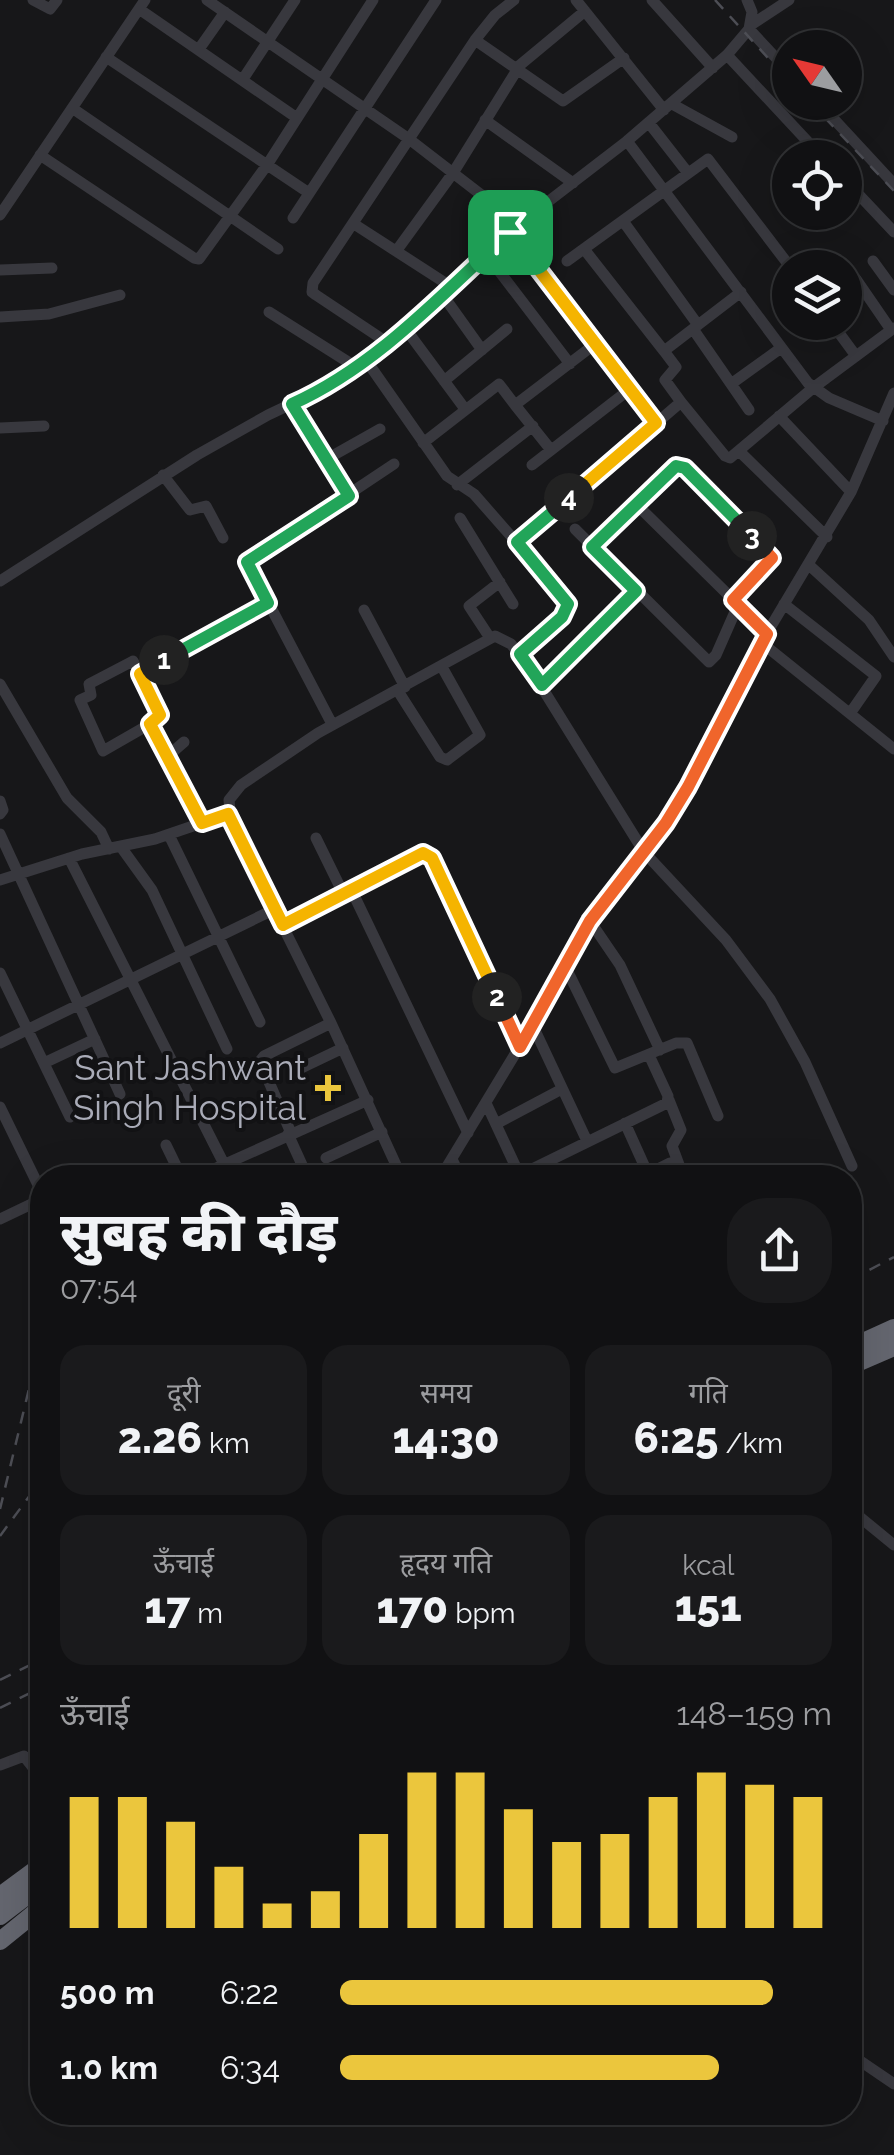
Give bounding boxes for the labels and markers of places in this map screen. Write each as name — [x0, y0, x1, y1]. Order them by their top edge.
pin — [468, 190, 553, 275]
pin: 4 — [544, 473, 594, 523]
pin: 3 — [727, 511, 777, 561]
pin: 1 — [139, 635, 189, 685]
pin: 2 — [472, 972, 522, 1022]
place label: Sant Jashwant Singh Hospital — [73, 1047, 306, 1128]
marker: Sant Jashwant Singh Hospital — [315, 1075, 341, 1101]

